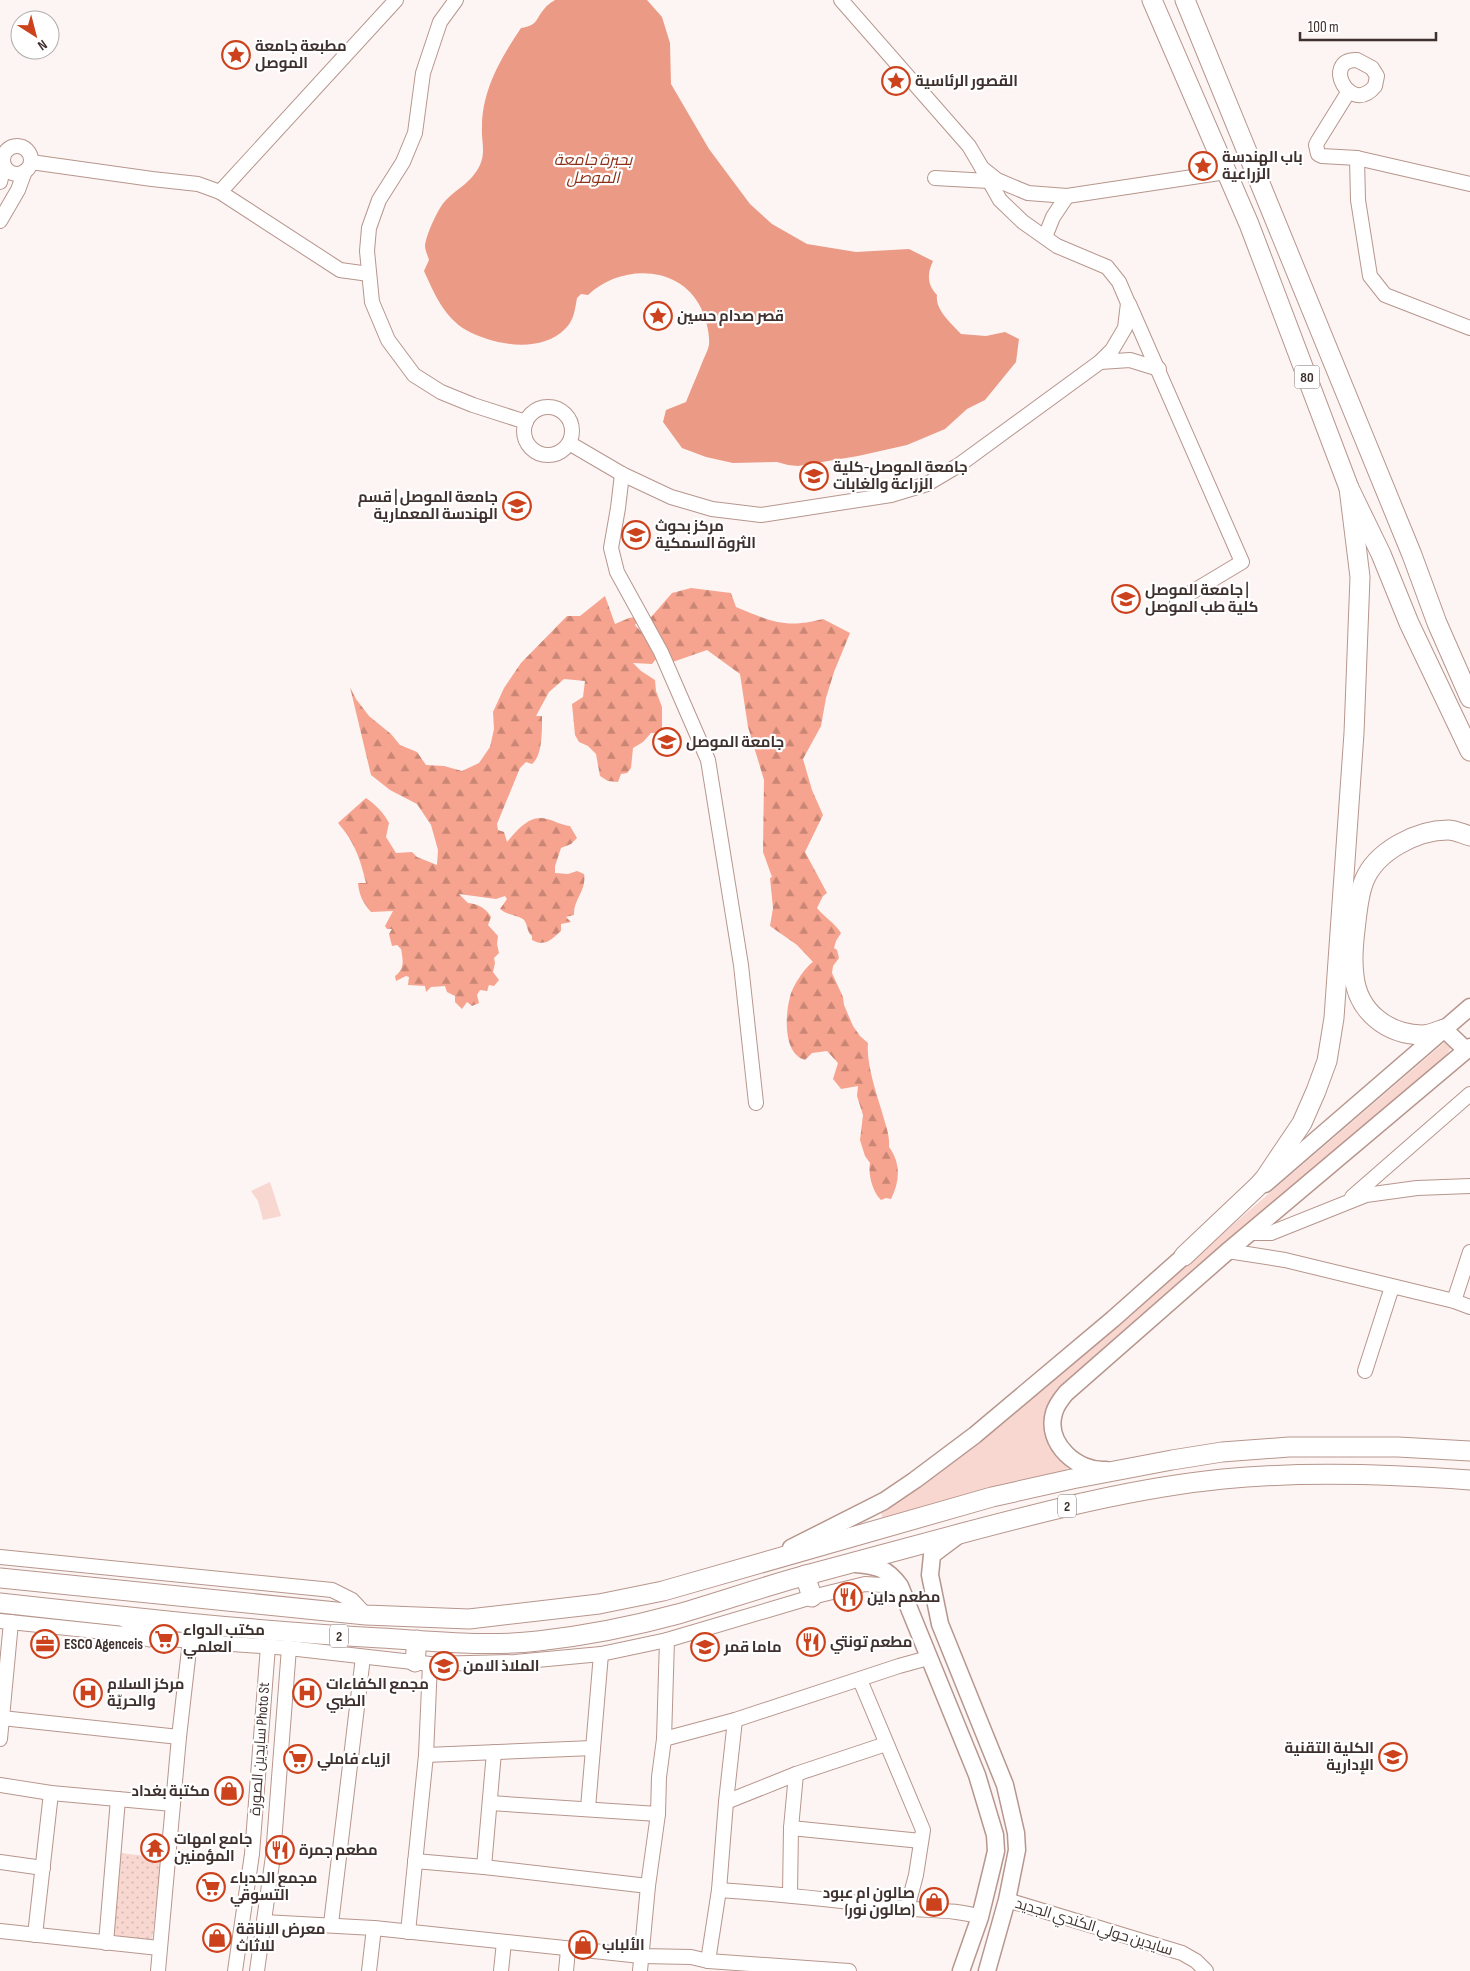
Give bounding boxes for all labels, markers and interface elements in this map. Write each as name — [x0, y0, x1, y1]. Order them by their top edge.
north arrow — [10, 10, 60, 60]
scale bar — [1300, 10, 1436, 42]
text: 100 m — [1308, 18, 1339, 37]
text: N — [34, 36, 50, 54]
place label: مطبعة جامعة الموصل — [255, 37, 347, 73]
place icon: مطبعة جامعة الموصل — [221, 40, 251, 70]
place icon: القصور الرئاسية — [881, 66, 911, 96]
place label: القصور الرئاسية — [915, 72, 1018, 91]
place label: باب الهندسة الزراعية — [1222, 148, 1303, 184]
water label: بحيرة جامعة الموصل — [554, 151, 633, 188]
place icon: باب الهندسة الزراعية — [1188, 151, 1218, 181]
place icon: قصر صدام حسين — [643, 301, 673, 331]
place label: قصر صدام حسين — [677, 307, 784, 326]
road number: 80 — [1294, 366, 1320, 388]
place label: جامعة الموصل-كلية الزراعة والغابات — [833, 458, 968, 494]
school or university icon: جامعة الموصل-كلية الزراعة والغابات — [799, 461, 829, 491]
place label: جامعة الموصل | قسم الهندسة المعمارية — [358, 488, 498, 524]
school or university icon: جامعة الموصل | قسم الهندسة المعمارية — [502, 491, 532, 521]
place label: مركز بحوث الثروة السمكية — [655, 517, 756, 553]
school or university icon: مركز بحوث الثروة السمكية — [621, 520, 651, 550]
place label: جامعة الموصل | كلية طب الموصل — [1145, 581, 1258, 617]
school or university icon: جامعة الموصل | كلية طب الموصل — [1111, 584, 1141, 614]
school or university icon: جامعة الموصل — [652, 727, 682, 757]
place label: جامعة الموصل — [686, 733, 784, 752]
road number: 2 — [1058, 1494, 1076, 1518]
restaurant icon: مطعم داين — [833, 1582, 863, 1612]
place label: مطعم داين — [867, 1588, 940, 1607]
place label: مكتب الدواء العلمي — [183, 1621, 265, 1659]
supermarket icon: مكتب الدواء العلمي — [149, 1624, 179, 1654]
road number: 2 — [330, 1624, 348, 1648]
restaurant icon: مطعم تونتي — [796, 1627, 826, 1657]
office icon: ESCO Agenceis — [30, 1629, 60, 1659]
school or university icon: ماما قمر — [690, 1632, 720, 1662]
place label: مطعم تونتي — [830, 1633, 913, 1654]
place label: ESCO Agenceis — [64, 1635, 143, 1654]
place label: ماما قمر — [723, 1638, 782, 1657]
school or university icon: الملاذ الامن — [429, 1651, 459, 1681]
place label: الملاذ الامن — [463, 1657, 540, 1676]
place label: مركز السلام والحريّة — [107, 1675, 184, 1711]
place label: مجمع الكفاءات الطبي — [326, 1675, 429, 1713]
hospital icon: مركز السلام والحريّة — [73, 1678, 103, 1708]
hospital icon: مجمع الكفاءات الطبي — [292, 1678, 322, 1708]
street label: سايدين الصورة Photo St — [246, 1681, 274, 1816]
place label: الكلية التقنية الإدارية — [1285, 1739, 1374, 1775]
school or university icon: الكلية التقنية الإدارية — [1378, 1742, 1408, 1772]
supermarket icon: ازياء فاملي — [283, 1744, 313, 1774]
place label: ازياء فاملي — [317, 1750, 391, 1771]
shop icon: مكتبة بغداد — [214, 1776, 244, 1806]
place label: مكتبة بغداد — [131, 1782, 210, 1801]
place label: جامع امهات المؤمنين — [174, 1830, 252, 1866]
temple icon: جامع امهات المؤمنين — [140, 1833, 170, 1863]
restaurant icon: مطعم جمرة — [265, 1835, 295, 1865]
place label: مطعم جمرة — [299, 1841, 378, 1860]
place label: مجمع الحدباء التسوقي — [230, 1869, 317, 1907]
supermarket icon: مجمع الحدباء التسوقي — [196, 1872, 226, 1902]
place label: صالون ام عبود (صالون نور) — [823, 1884, 915, 1920]
shop icon: صالون ام عبود (صالون نور) — [919, 1887, 949, 1917]
street label: سايدين حولي الكندي الجديد — [1012, 1894, 1175, 1962]
place label: معرض الاناقة للاثاث — [236, 1920, 325, 1956]
shop icon: معرض الاناقة للاثاث — [202, 1923, 232, 1953]
shop icon: الألباب — [568, 1930, 598, 1960]
place label: الألباب — [602, 1936, 645, 1955]

